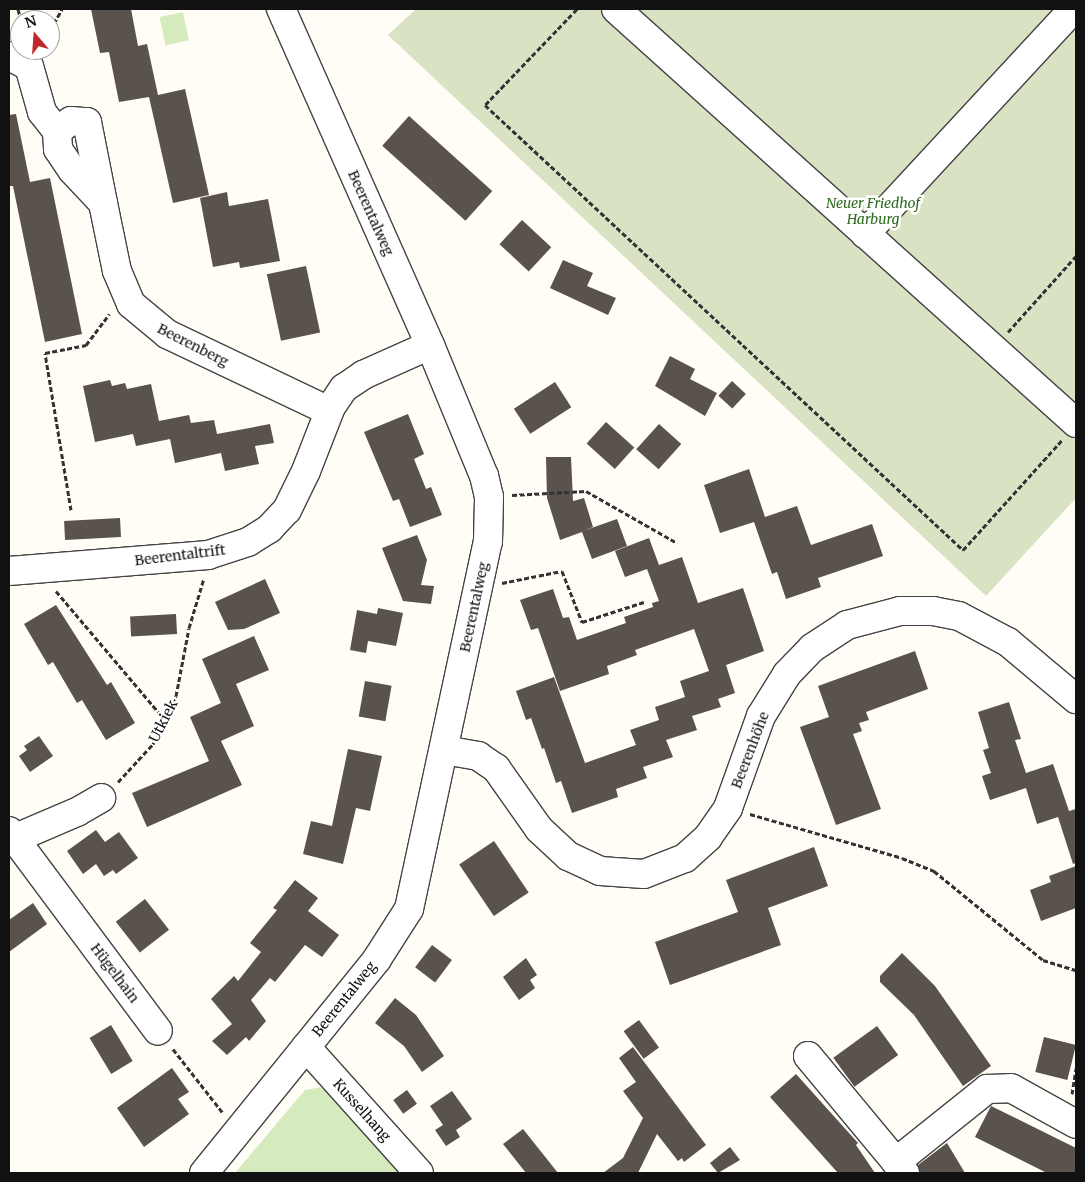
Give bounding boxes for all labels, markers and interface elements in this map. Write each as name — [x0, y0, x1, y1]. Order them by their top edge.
north arrow — [10, 10, 60, 60]
text: N — [23, 11, 39, 32]
street label: Beerentalweg — [345, 168, 397, 258]
park label: Neuer Friedhof Harburg — [826, 195, 920, 228]
street label: Beerenberg — [155, 320, 231, 370]
street label: Beerentaltrift — [134, 541, 226, 569]
street label: Beerentalweg — [456, 560, 492, 654]
street label: Utkiek — [145, 697, 181, 745]
street label: Beerenhöhe — [728, 709, 772, 791]
street label: Hügelhain — [87, 940, 143, 1006]
street label: Beerentalweg — [309, 958, 379, 1040]
street label: Kusselhang — [330, 1075, 394, 1145]

